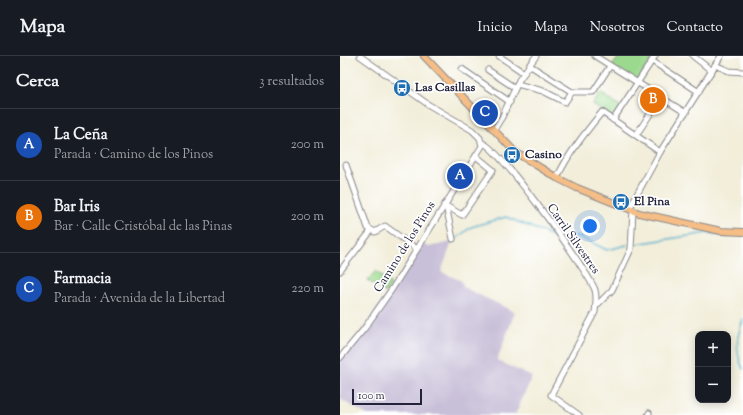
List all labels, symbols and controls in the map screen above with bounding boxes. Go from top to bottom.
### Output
text: Mapa [20,14,65,41]
text: Inicio [478,18,512,38]
text: Mapa [534,18,568,38]
text: Nosotros [590,18,645,38]
text: Contacto [667,18,723,38]
text: Cerca [16,70,59,94]
text: 3 resultados [259,73,324,91]
bus stop icon: Las Casillas [392,78,412,98]
place label: Las Casillas [414,79,475,97]
pin: B [640,85,666,115]
pin: C [472,98,498,128]
text: La Ceña [54,125,108,146]
text: A [24,136,34,154]
text: 200 m [291,136,324,154]
bus stop icon: Casino [502,145,522,165]
text: Parada · Camino de los Pinos [54,146,213,164]
place label: Casino [525,146,562,164]
pin: A [447,161,473,191]
bus stop icon: El Pina [611,192,631,212]
place label: El Pina [633,193,670,211]
text: Bar Iris [54,197,100,218]
street label: Camino de los Pinos [370,198,440,296]
street label: Carril Silvestres [542,200,604,278]
text: B [25,208,33,226]
text: 200 m [291,208,324,226]
your location [580,216,600,236]
text: Bar · Calle Cristóbal de las Pinas [54,218,232,236]
text: Farmacia [54,269,111,290]
text: C [24,280,34,298]
text: 220 m [291,280,324,298]
text: Parada · Avenida de la Libertad [54,290,225,308]
map controls [695,331,731,403]
button: + [695,331,731,367]
button: − [695,367,731,403]
scale bar [352,387,422,406]
text: 100 m [358,388,385,404]

